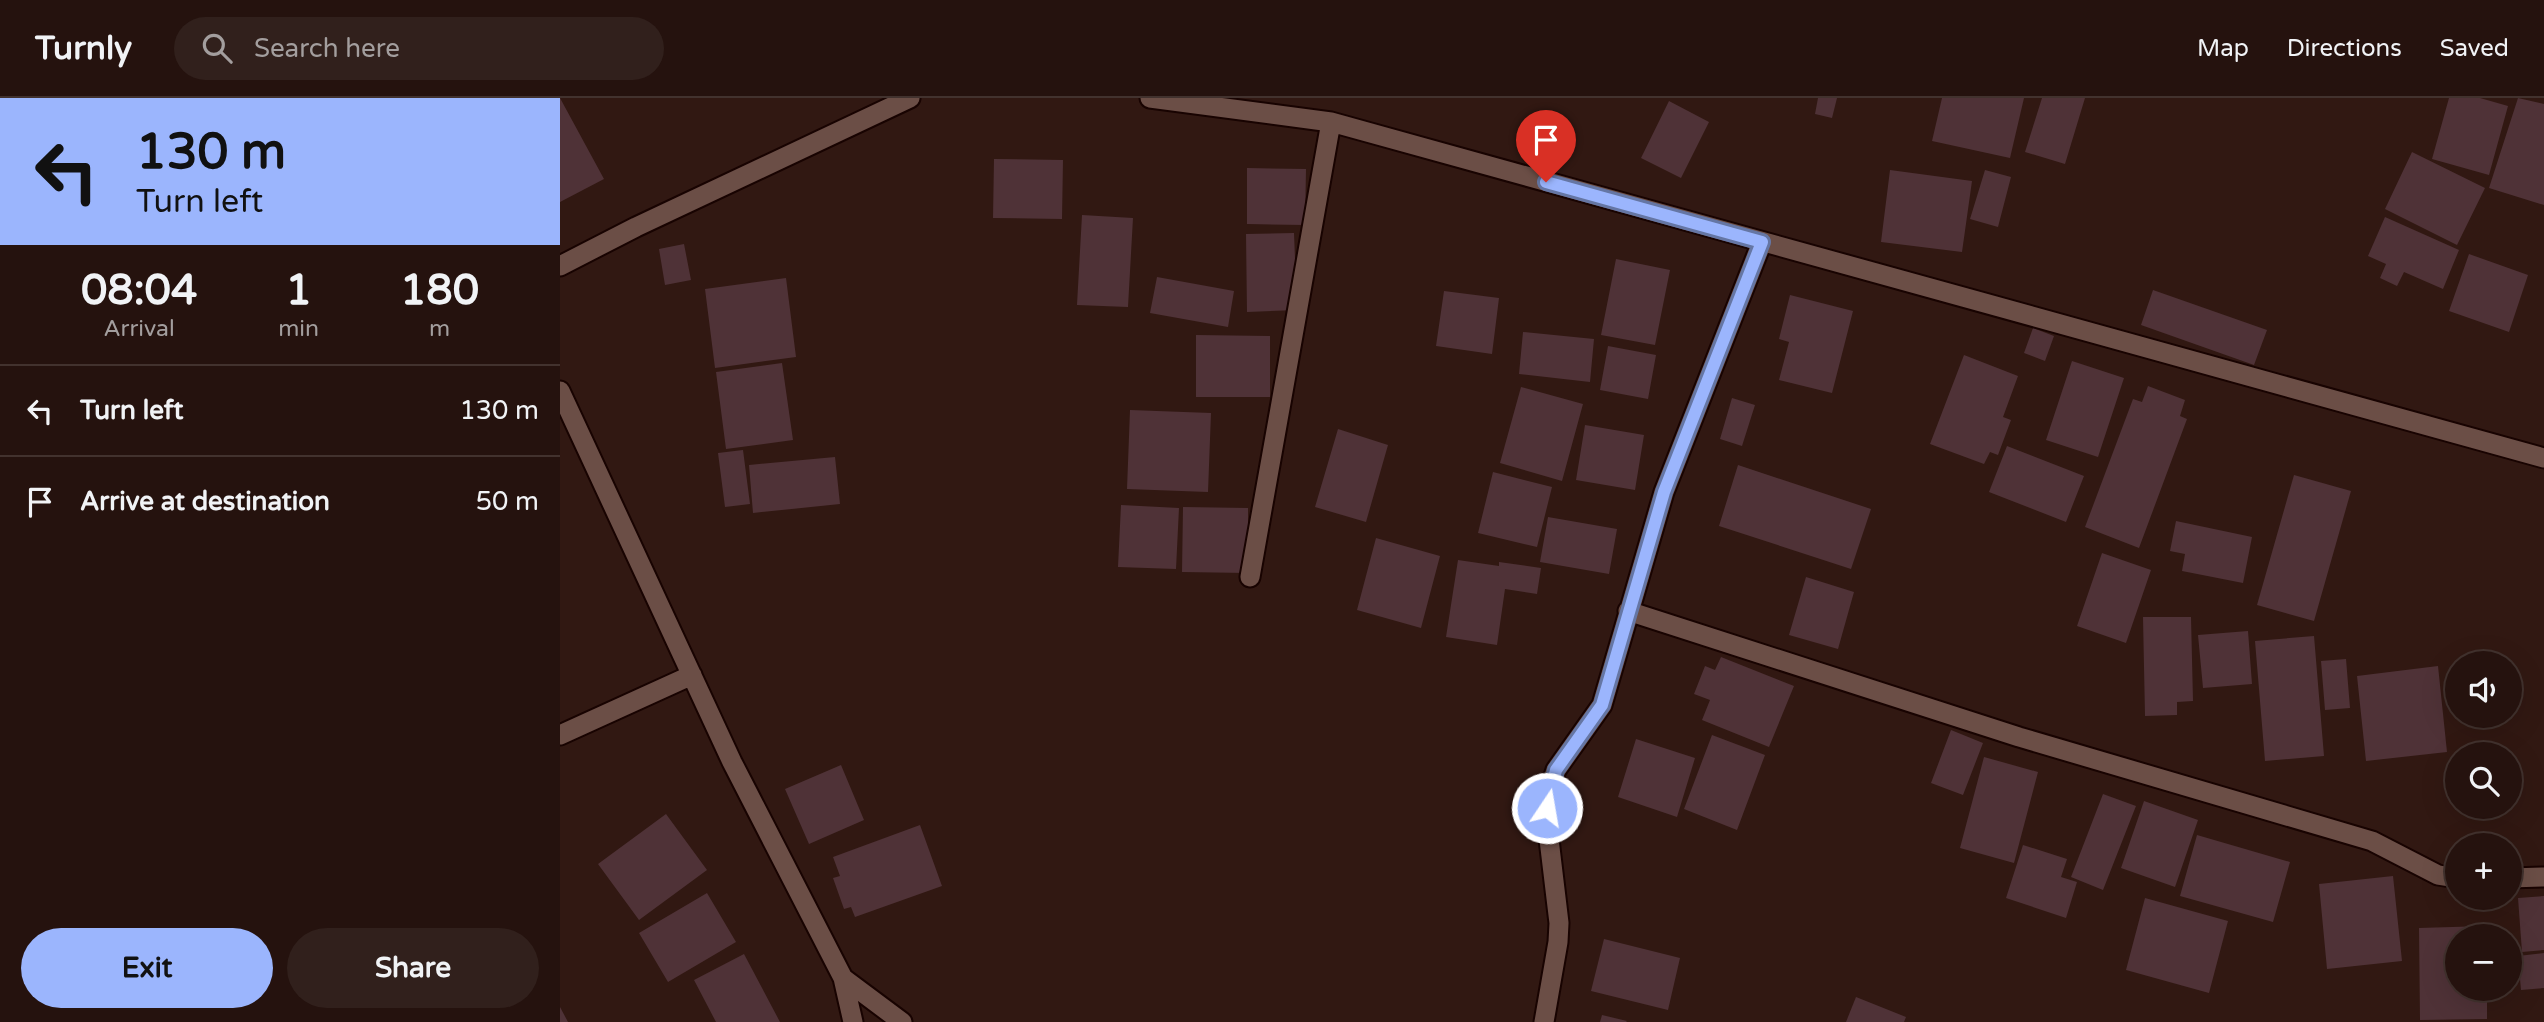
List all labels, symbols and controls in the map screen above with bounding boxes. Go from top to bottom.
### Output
search box [174,17,664,80]
text: Turnly [35,29,132,68]
icon: search [198,29,236,67]
text: Search here [254,33,400,64]
text: Map [2197,34,2249,63]
text: Directions [2287,34,2402,63]
text: Saved [2440,34,2509,63]
pin [1516,110,1576,182]
icon: arrive [1527,121,1565,159]
text: 130 m [136,123,286,182]
icon: left [21,126,112,217]
text: Turn left [136,183,263,221]
text: 08:04 [81,265,197,316]
text: 1 [285,265,312,316]
text: 180 [400,265,479,316]
text: Arrival [104,315,175,343]
text: min [278,315,319,343]
text: m [429,315,450,343]
icon: left [21,392,59,430]
text: Turn left [80,395,183,426]
text: 130 m [459,395,539,426]
icon: arrive [21,483,59,521]
text: Arrive at destination [80,486,330,517]
text: 50 m [476,486,539,517]
map controls [2445,651,2522,1001]
button: sound [2445,651,2522,728]
button: search [2445,742,2522,819]
position arrow [1510,771,1584,845]
button: + [2445,833,2522,910]
button: − [2445,924,2522,1001]
button: Exit [21,928,273,1008]
button: Share [287,928,539,1008]

